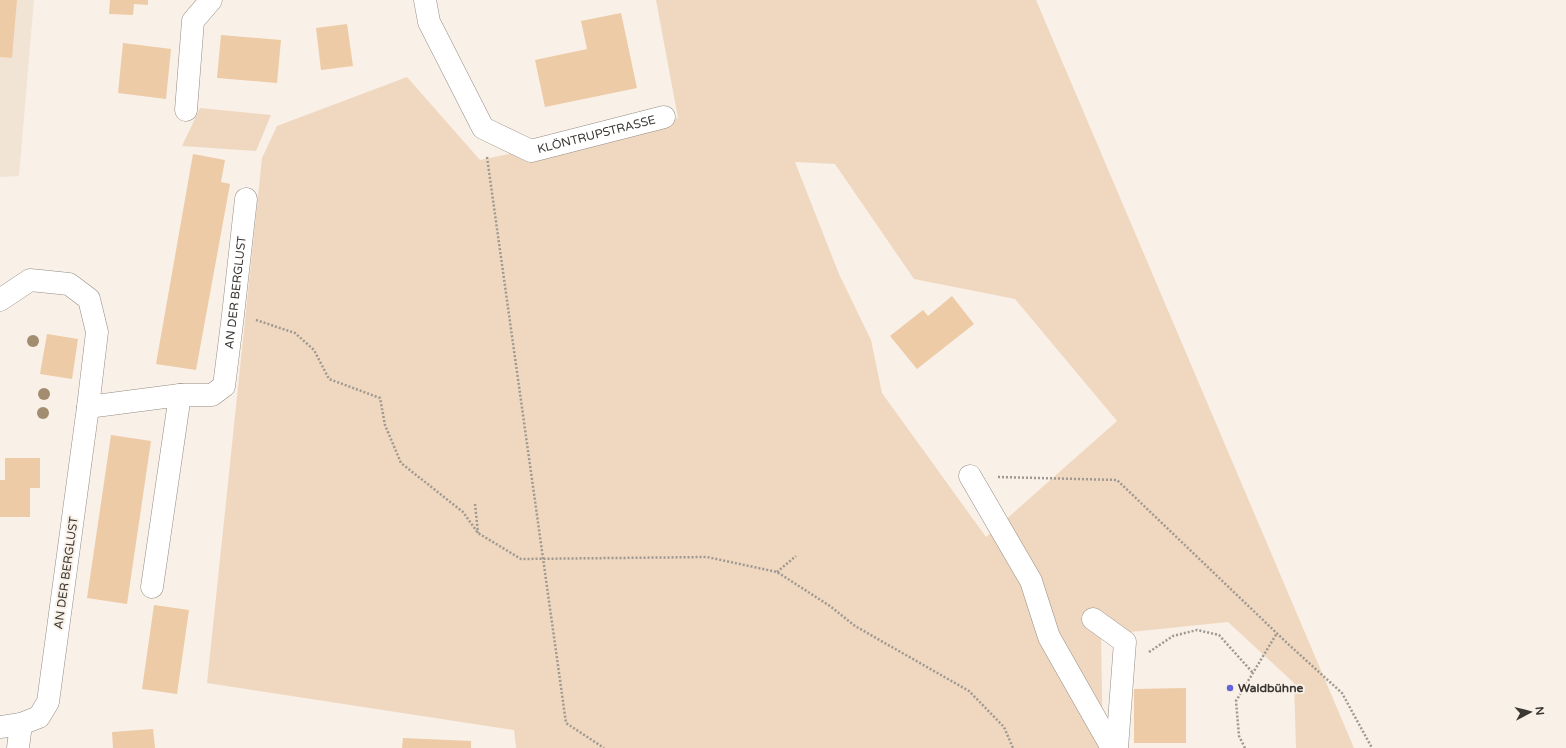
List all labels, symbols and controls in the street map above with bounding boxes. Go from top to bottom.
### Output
street label: KLÖNTRUPSTRASSE [536,112,657,156]
street label: AN DER BERGLUST [222,235,249,350]
street label: AN DER BERGLUST [51,515,81,630]
place label: Waldbühne [1238,681,1303,695]
marker: Waldbühne [1225,683,1235,693]
north arrow [1510,692,1550,732]
text: N [1532,706,1546,716]

